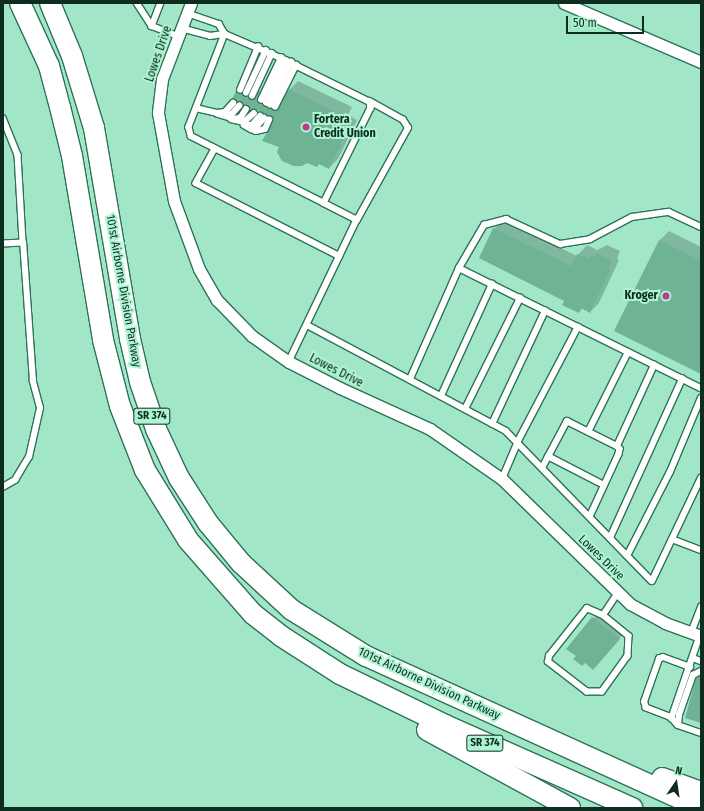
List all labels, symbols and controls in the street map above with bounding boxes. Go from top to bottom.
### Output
scale bar [568,8,646,34]
text: 50 m [573,16,597,30]
street label: Lowes Drive [143,24,175,84]
place label: Fortera Credit Union [314,113,376,141]
marker: Fortera Credit Union [301,122,311,132]
street label: 101st Airborne Division Parkway [102,214,144,368]
place label: Kroger [624,289,658,303]
marker: Kroger [661,291,671,301]
street label: Lowes Drive [307,351,365,391]
road number: SR 374 [133,407,171,425]
street label: Lowes Drive [575,533,627,583]
street label: 101st Airborne Division Parkway [356,645,502,723]
road number: SR 374 [466,734,504,752]
north arrow [656,763,696,803]
text: N [674,764,683,778]

